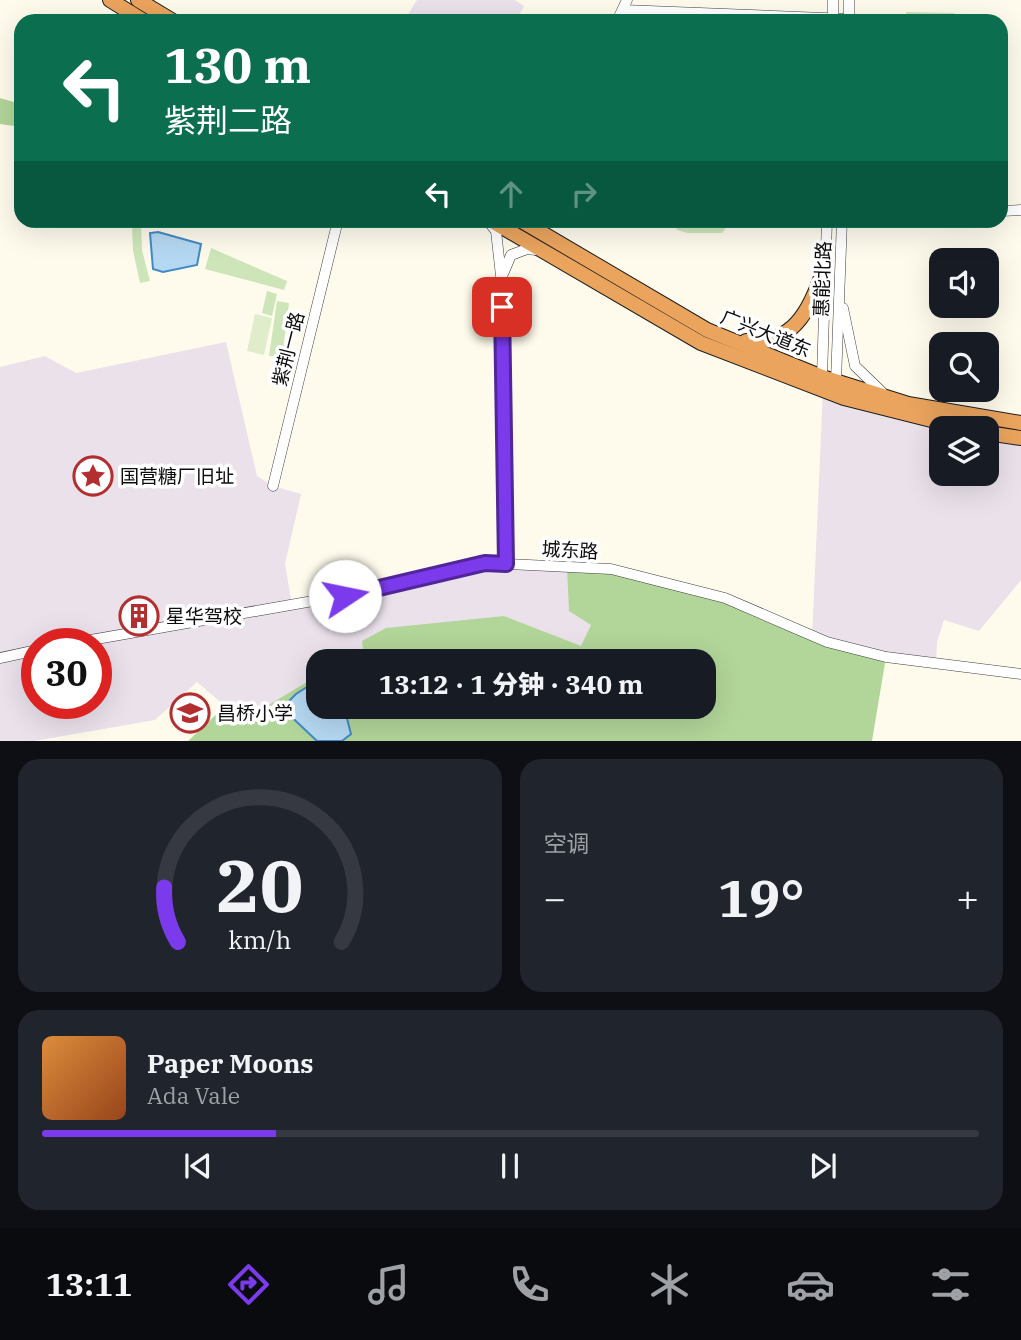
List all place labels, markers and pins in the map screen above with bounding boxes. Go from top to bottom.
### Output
pin [472,277,532,337]
place icon: 国营糖厂旧址 [72,455,114,497]
place label: 国营糖厂旧址 [120,464,234,488]
building icon: 星华驾校 [118,595,160,637]
place label: 星华驾校 [166,604,242,628]
school or university icon: 昌桥小学 [169,692,211,734]
place label: 昌桥小学 [217,701,293,725]

